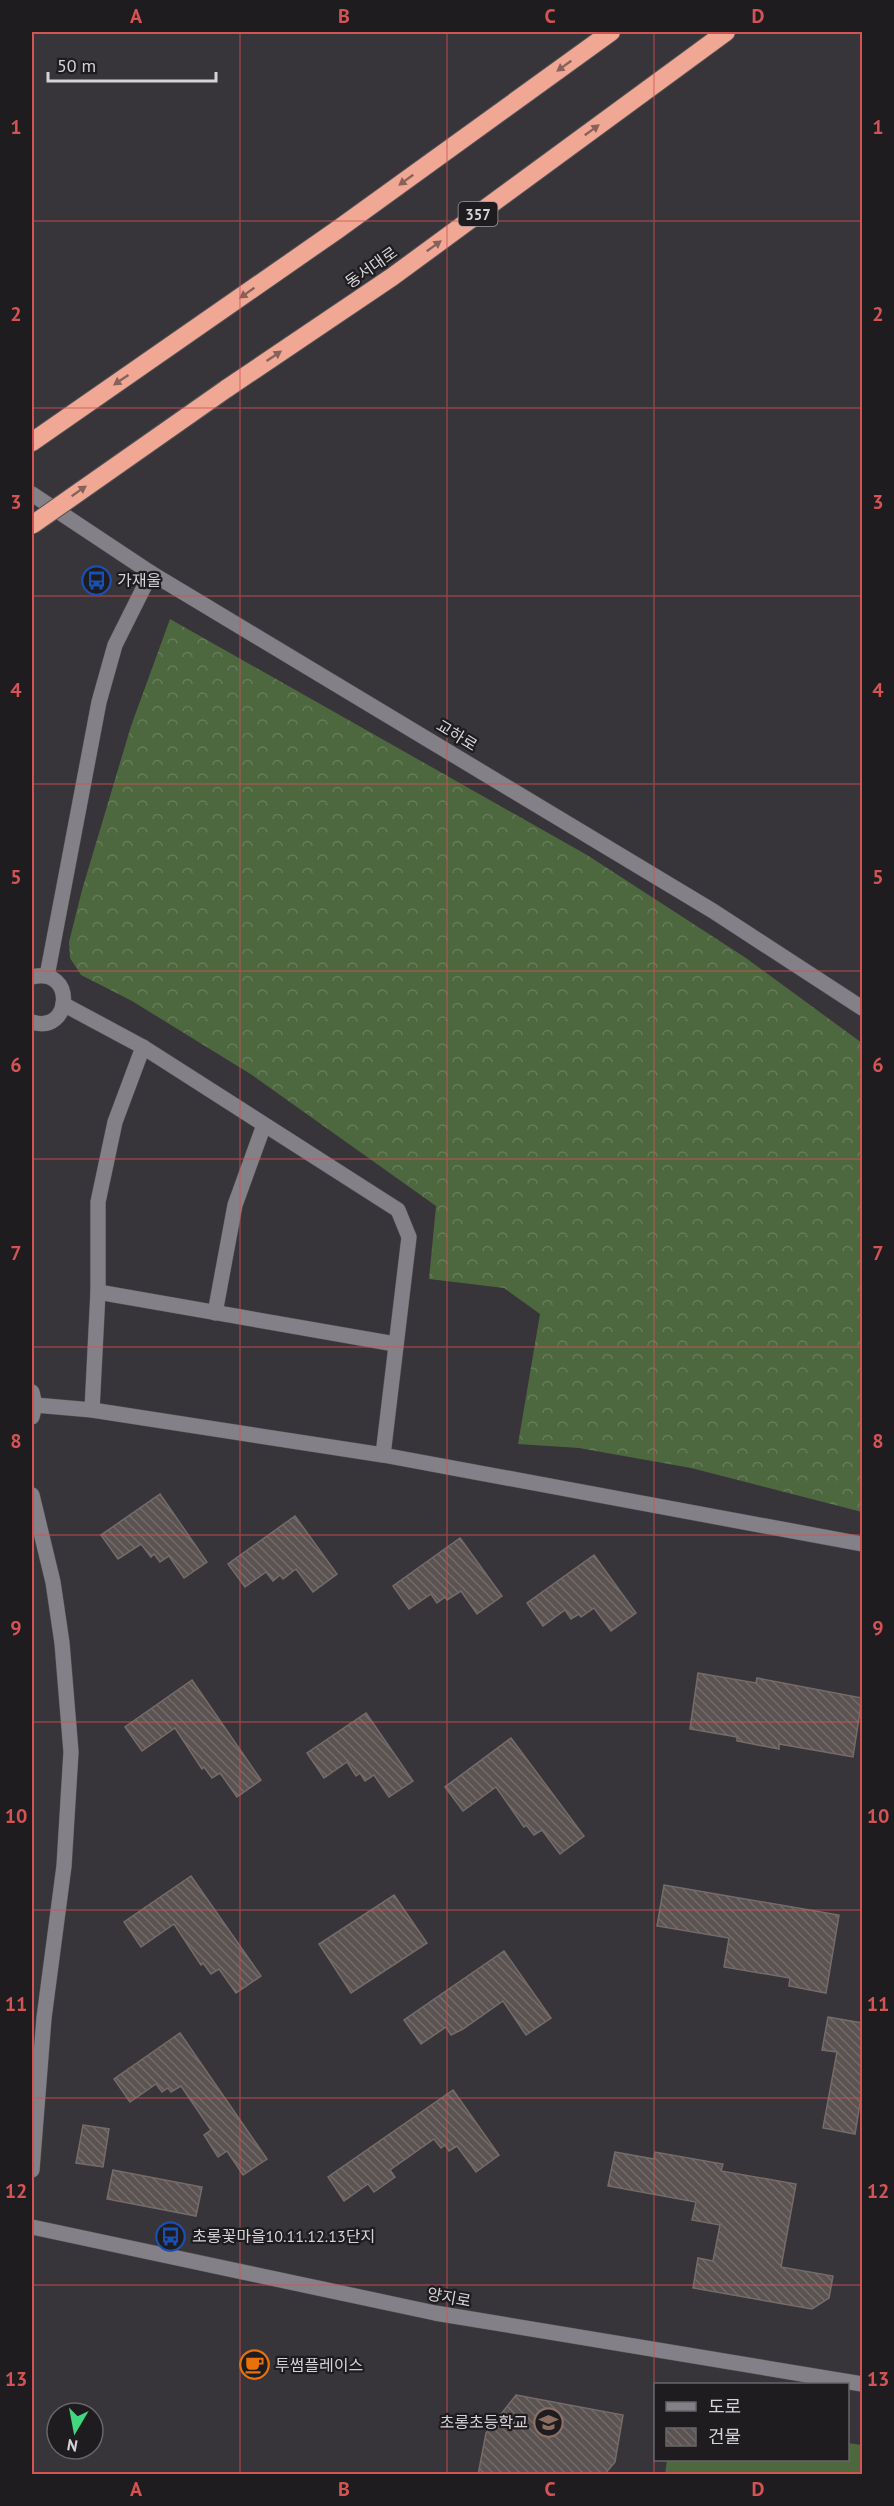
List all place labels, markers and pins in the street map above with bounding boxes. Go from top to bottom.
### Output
bus stop icon: 가재울 [80,564,112,596]
place label: 가재울 [117,570,161,590]
bus stop icon: 초롱꽃마을10.11.12.13단지 [155,2220,187,2252]
place label: 초롱꽃마을10.11.12.13단지 [192,2226,375,2246]
cafe icon: 투썸플레이스 [238,2349,270,2381]
place label: 투썸플레이스 [275,2355,363,2375]
school or university icon: 초롱초등학교 [533,2406,565,2438]
place label: 초롱초등학교 [440,2412,528,2432]

